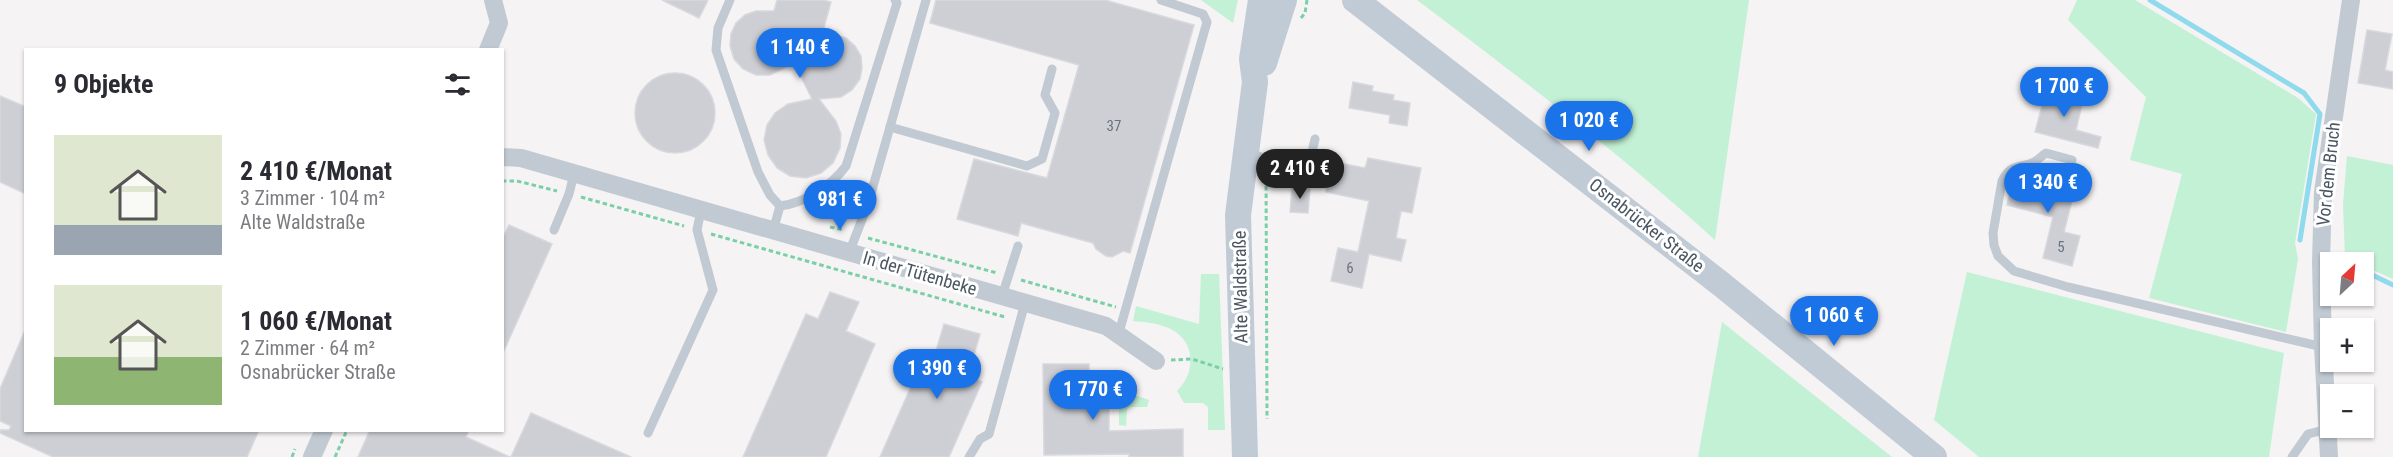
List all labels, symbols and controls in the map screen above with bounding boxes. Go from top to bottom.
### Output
pin: 1 140 € [745,28,855,79]
text: 1 140 € [770,35,830,59]
pin: 1 700 € [2009,67,2119,118]
icon: filters [441,68,474,101]
text: 9 Objekte [54,69,153,99]
text: 1 700 € [2034,74,2094,98]
pin: 1 020 € [1534,101,1644,152]
text: 1 020 € [1559,108,1619,132]
house number: 37 [1107,117,1121,135]
street label: Vor dem Bruch [2312,121,2344,227]
pin: 2 410 € [1245,149,1355,200]
text: 2 410 €/Monat [240,156,392,186]
text: 2 410 € [1270,156,1330,180]
icon: home [102,159,174,231]
pin: 1 340 € [1993,163,2103,214]
text: 1 340 € [2018,170,2078,194]
street label: Osnabrücker Straße [1585,174,1709,276]
pin: 981 € [798,180,882,231]
text: 3 Zimmer · 104 m² [240,186,385,210]
text: 981 € [817,187,863,211]
text: Alte Waldstraße [240,210,365,234]
street label: Alte Waldstraße [1229,231,1251,343]
house number: 5 [2057,238,2065,256]
street label: In der Tütenbeke [861,247,979,299]
north arrow [2320,252,2374,306]
map controls [2320,252,2374,438]
house number: 6 [1346,259,1354,277]
pin: 1 060 € [1779,296,1889,347]
text: 1 060 € [1804,303,1864,327]
text: 1 060 €/Monat [240,306,392,336]
icon: home [102,309,174,381]
button: + [2320,318,2374,372]
text: 2 Zimmer · 64 m² [240,336,375,360]
pin: 1 390 € [882,349,992,400]
text: 1 390 € [907,356,967,380]
text: Osnabrücker Straße [240,360,396,384]
pin: 1 770 € [1038,370,1148,421]
text: 1 770 € [1063,377,1123,401]
button: − [2320,384,2374,438]

